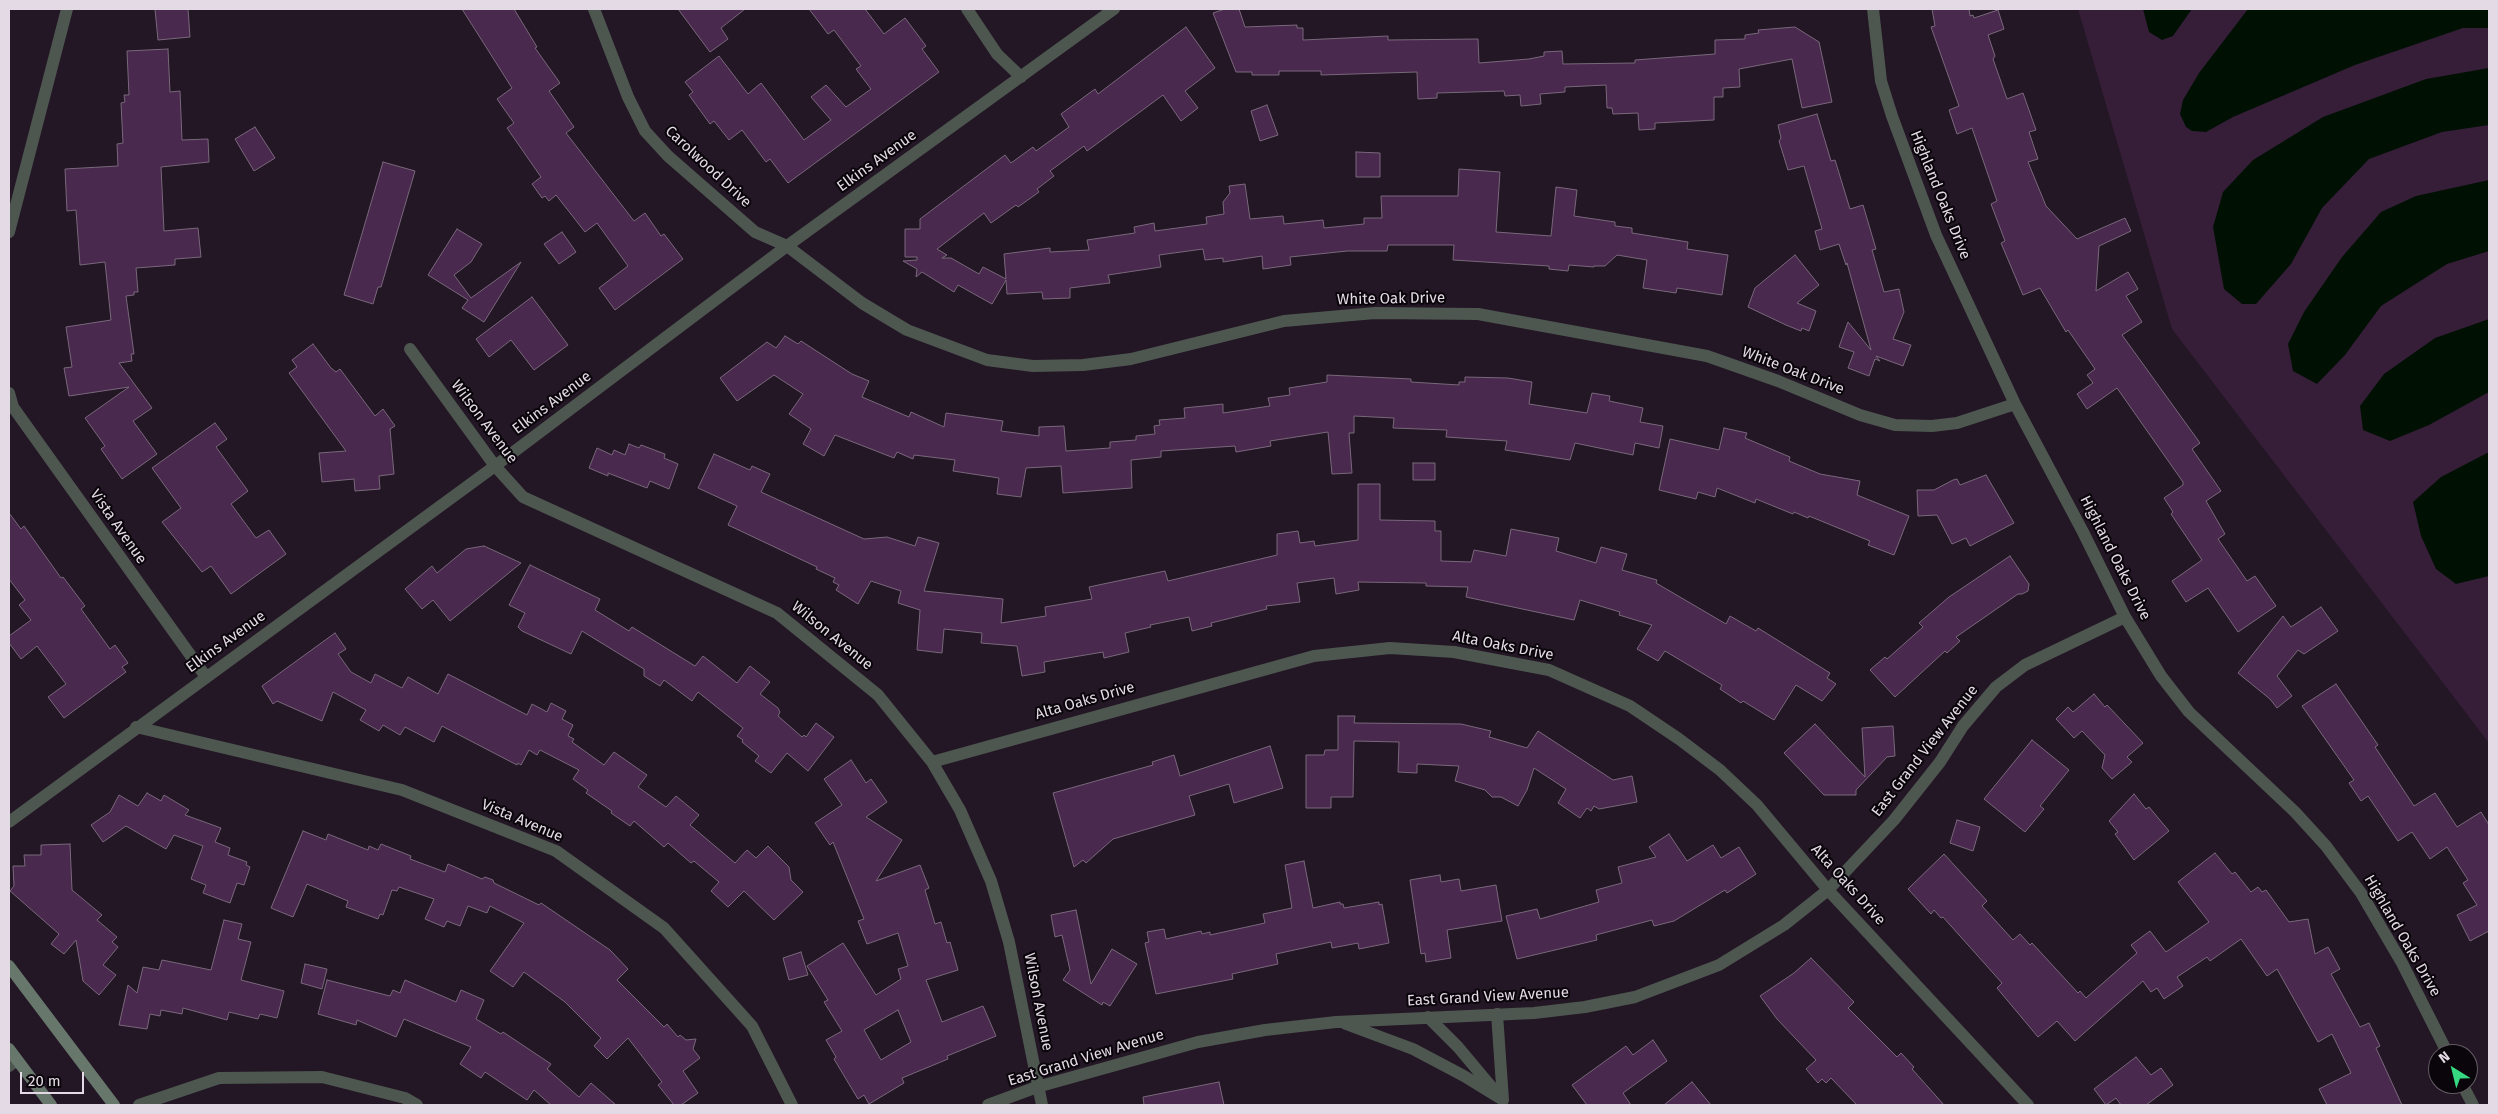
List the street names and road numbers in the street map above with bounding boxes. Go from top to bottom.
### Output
street label: Carolwood Drive [661,122,755,212]
street label: Elkins Avenue [834,126,920,196]
street label: Highland Oaks Drive [1906,128,1974,262]
street label: White Oak Drive [1337,289,1445,309]
street label: White Oak Drive [1739,343,1847,399]
street label: Elkins Avenue [509,368,595,438]
street label: Wilson Avenue [447,377,521,467]
street label: Vista Avenue [86,486,150,568]
street label: Highland Oaks Drive [2076,493,2154,623]
street label: Wilson Avenue [788,598,876,674]
street label: Elkins Avenue [183,607,269,677]
street label: Alta Oaks Drive [1451,627,1555,665]
street label: Alta Oaks Drive [1033,678,1137,724]
street label: East Grand View Avenue [1868,682,1982,820]
street label: Vista Avenue [479,796,565,846]
street label: Alta Oaks Drive [1807,841,1889,929]
street label: Highland Oaks Drive [2360,872,2444,1000]
street label: Wilson Avenue [1020,952,1056,1052]
street label: East Grand View Avenue [1407,984,1569,1010]
street label: East Grand View Avenue [1006,1026,1166,1090]

